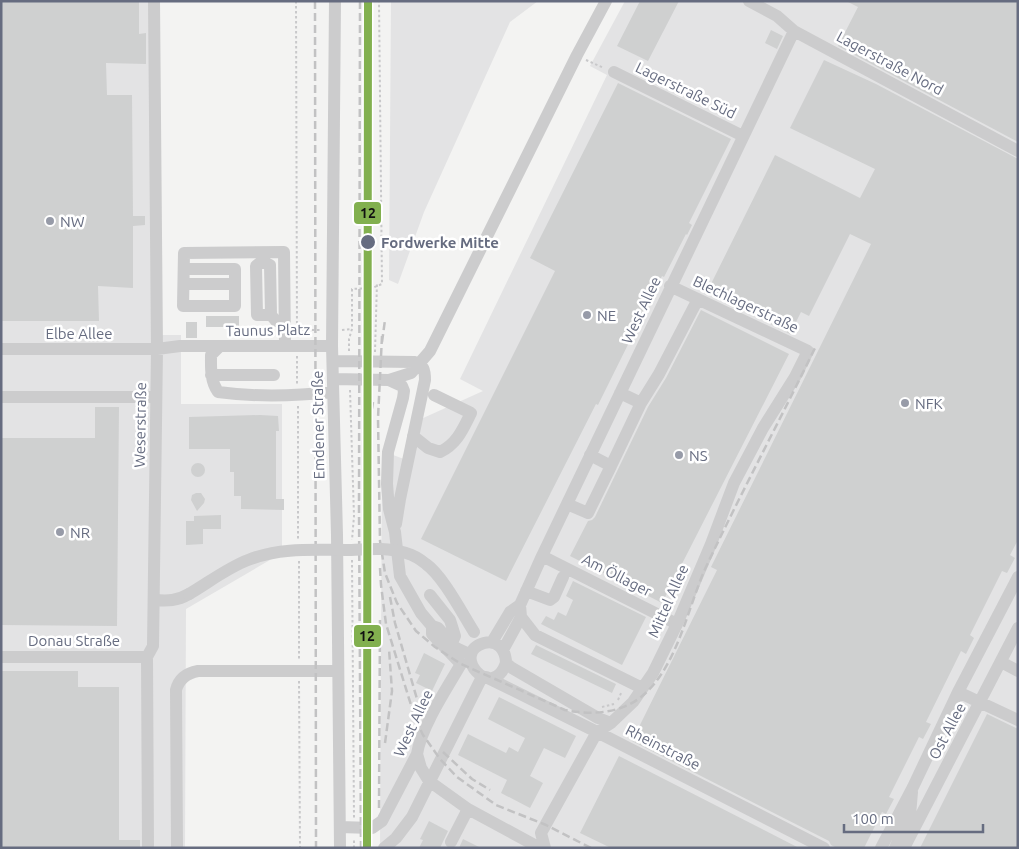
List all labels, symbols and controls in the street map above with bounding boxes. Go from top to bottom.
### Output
street label: Lagerstraße Nord [834,28,946,98]
street label: Lagerstraße Süd [633,58,739,122]
line badge: 12 [353,201,382,225]
text: 12 [360,205,376,221]
place label: NW [60,213,85,230]
marker: NW [44,215,56,227]
marker: Fordwerke Mitte [359,233,377,251]
place label: Fordwerke Mitte [381,234,499,251]
street label: Blechlagerstraße [690,272,802,336]
street label: West Allee [618,274,664,346]
place label: NE [597,307,616,324]
marker: NE [581,309,593,321]
street label: Taunus Platz [226,321,311,339]
street label: Elbe Allee [45,325,113,342]
street label: Emdener Straße [309,370,327,480]
street label: Weserstraße [131,382,149,468]
place label: NFK [915,395,943,412]
marker: NFK [899,397,911,409]
place label: NS [689,447,708,464]
marker: NS [673,449,685,461]
place label: NR [70,524,90,541]
marker: NR [54,526,66,538]
street label: Am Öllager [579,550,655,600]
street label: Mittel Allee [644,562,692,640]
line badge: 12 [353,624,382,648]
text: 12 [359,628,375,644]
street label: Donau Straße [28,632,120,649]
street label: West Allee [390,687,436,759]
street label: Ost Allee [925,700,969,762]
street label: Rheinstraße [623,721,703,773]
scale bar [844,802,983,834]
text: 100 m [852,810,894,827]

